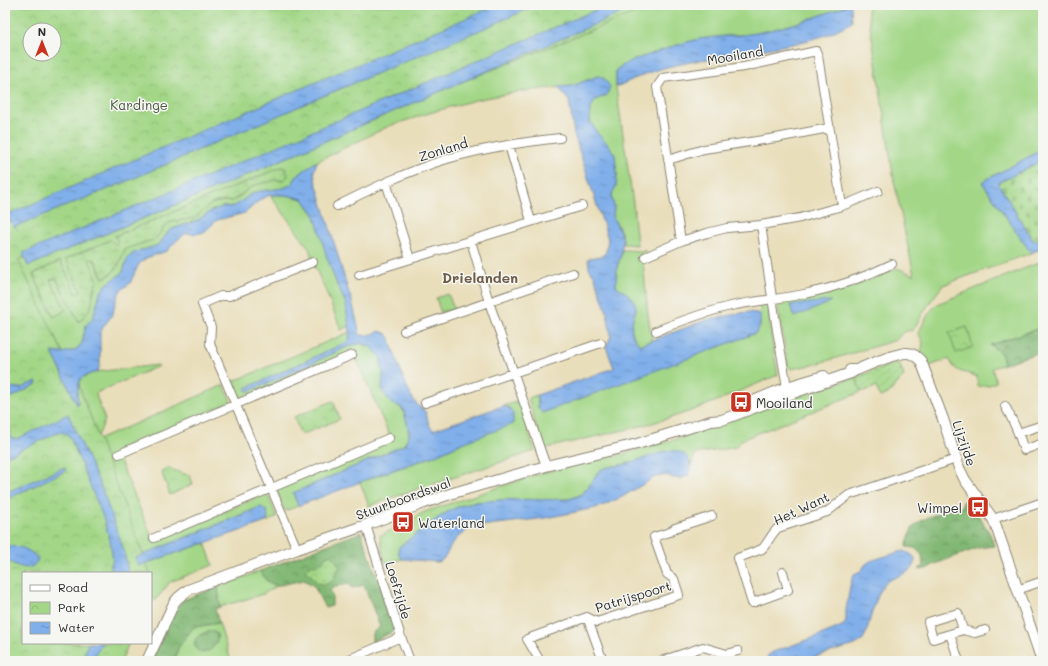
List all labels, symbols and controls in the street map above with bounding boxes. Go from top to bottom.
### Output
north arrow [22,22,62,62]
text: N [38,24,46,39]
street label: Mooiland [706,42,764,68]
park label: Kardinge [110,96,168,113]
street label: Zonland [416,133,470,165]
district label: Drielanden [442,268,518,287]
bus stop icon: Mooiland [728,389,754,415]
place label: Mooiland [756,394,813,411]
street label: Lijzijde [949,418,981,468]
street label: Stuurboordswal [353,473,453,523]
street label: Het Want [770,488,832,528]
bus stop icon: Wimpel [965,494,991,520]
place label: Wimpel [917,499,962,516]
bus stop icon: Waterland [390,509,416,535]
place label: Waterland [418,514,485,531]
street label: Loefzijde [382,559,416,621]
legend [22,572,152,644]
street label: Patrijspoort [593,576,673,616]
text: Road [58,579,88,595]
text: Park [58,599,85,615]
text: Water [58,619,95,635]

